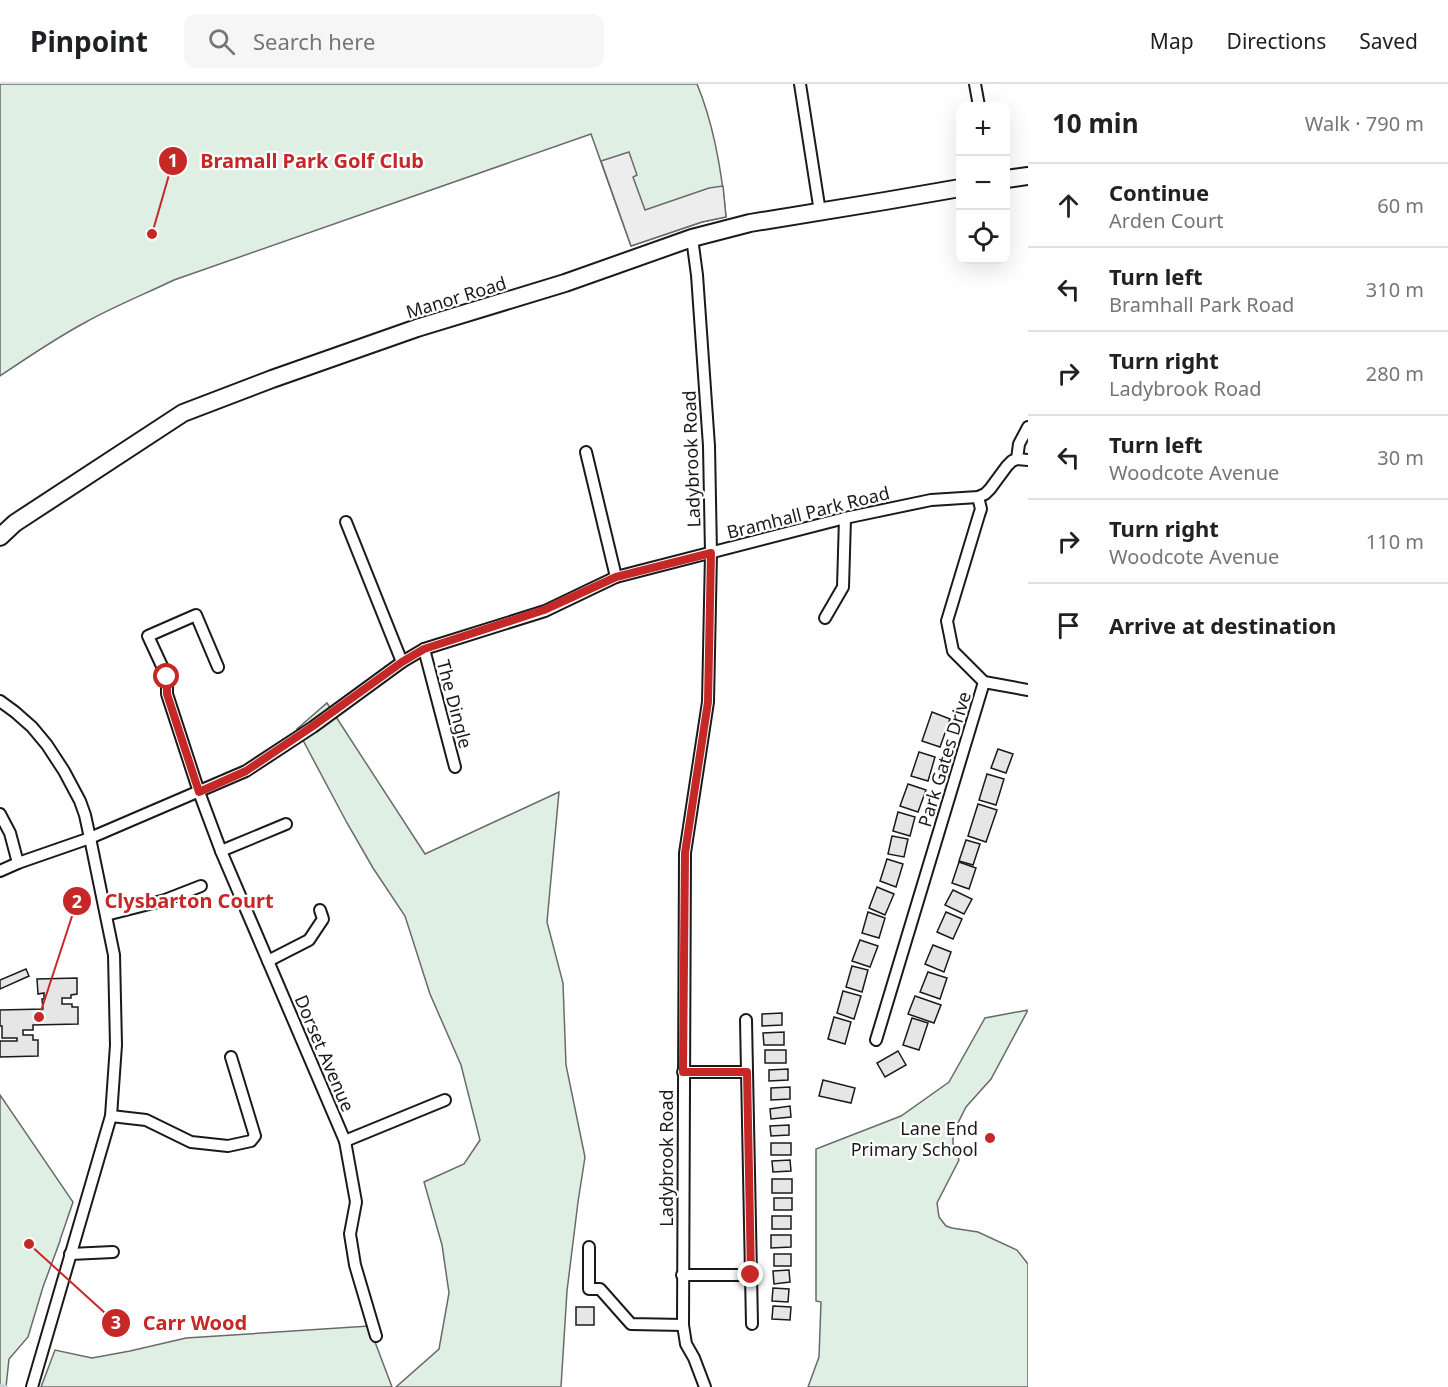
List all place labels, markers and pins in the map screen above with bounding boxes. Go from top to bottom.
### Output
callout: Bramall Park Golf Club [158,142,436,180]
callout: Clysbarton Court [62,882,285,920]
place label: Lane End Primary School [851,1116,978,1161]
marker: Lane End Primary School [983,1131,997,1145]
callout: Carr Wood [101,1304,259,1342]

